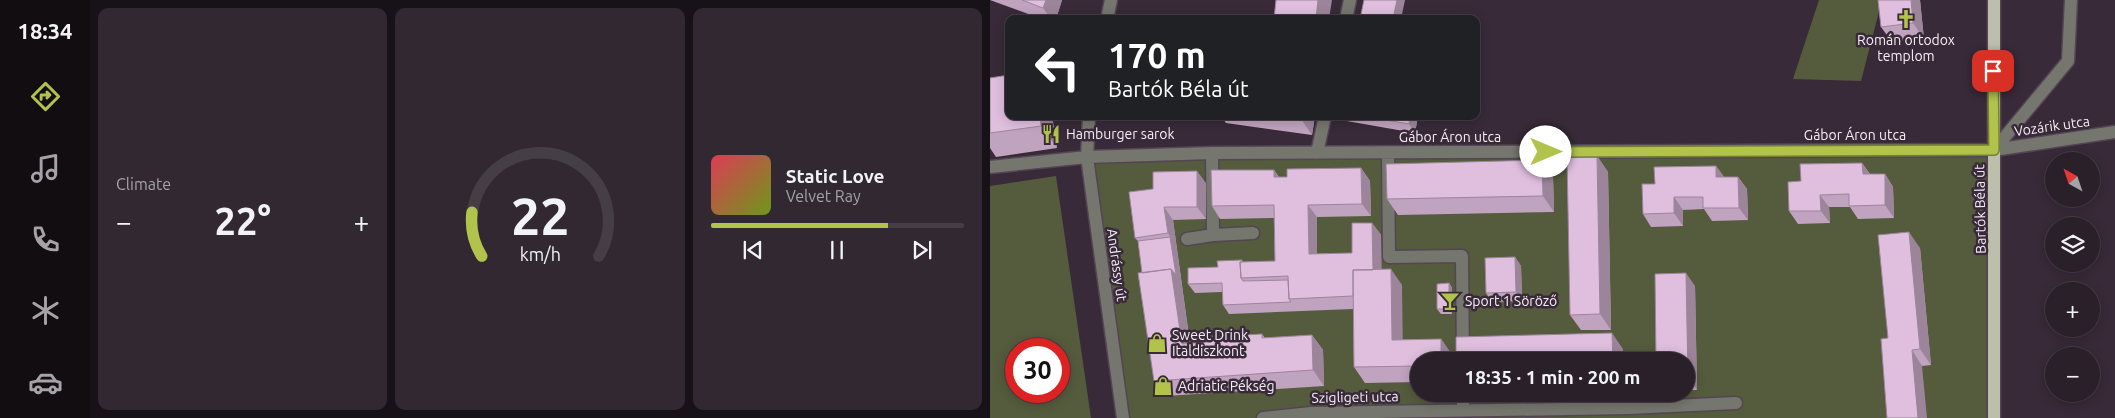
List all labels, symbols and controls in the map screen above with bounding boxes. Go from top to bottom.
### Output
church icon: Román ortodox templom [1895,8,1917,30]
text: 18:34 [17,18,73,43]
place label: Román ortodox templom [1857,32,1955,64]
icon: left [1025,35,1090,100]
text: 170 m [1108,35,1206,75]
pin [1972,50,2014,92]
icon: arrive [1979,57,2007,85]
text: Bartók Béla út [1108,76,1249,101]
icon: directions [28,79,63,114]
street label: Vozárik utca [2013,113,2091,139]
restaurant icon: Hamburger sarok [1040,123,1062,145]
position arrow [1519,125,1571,177]
place label: Hamburger sarok [1066,126,1175,142]
street label: Gábor Áron utca [1804,126,1906,143]
street label: Gábor Áron utca [1399,128,1501,145]
icon: music [28,151,63,186]
north arrow [2045,152,2100,208]
map controls [2045,152,2100,402]
street label: Bartók Béla út [1971,164,1989,254]
text: Static Love [786,165,885,187]
text: Climate [116,175,171,193]
text: 22 [511,187,569,245]
text: Velvet Ray [786,187,861,205]
text: 22° [215,200,271,242]
text: − [116,206,132,237]
text: + [354,206,369,237]
button: layers [2045,217,2100,272]
icon: phone [28,222,63,257]
street label: Andrássy út [1104,228,1130,303]
icon: previous [739,236,767,264]
icon: pause [823,236,851,264]
icon: next [908,236,936,264]
text: km/h [519,244,561,264]
button: + [2045,282,2100,337]
bar icon: Sport 1 Söröző [1439,290,1461,312]
icon: climate [28,293,63,328]
place label: Sport 1 Söröző [1465,293,1557,309]
place label: Sweet Drink Italdiszkont [1172,327,1248,359]
shop icon: Sweet Drink Italdiszkont [1146,332,1168,354]
speed limit sign: 30 [1005,338,1070,403]
button: − [2045,347,2100,402]
icon: car [28,365,63,400]
text: 18:35 · 1 min · 200 m [1465,366,1640,388]
shop icon: Adriatic Pékség [1152,375,1174,397]
place label: Adriatic Pékség [1178,378,1275,394]
street label: Szigligeti utca [1311,388,1399,406]

